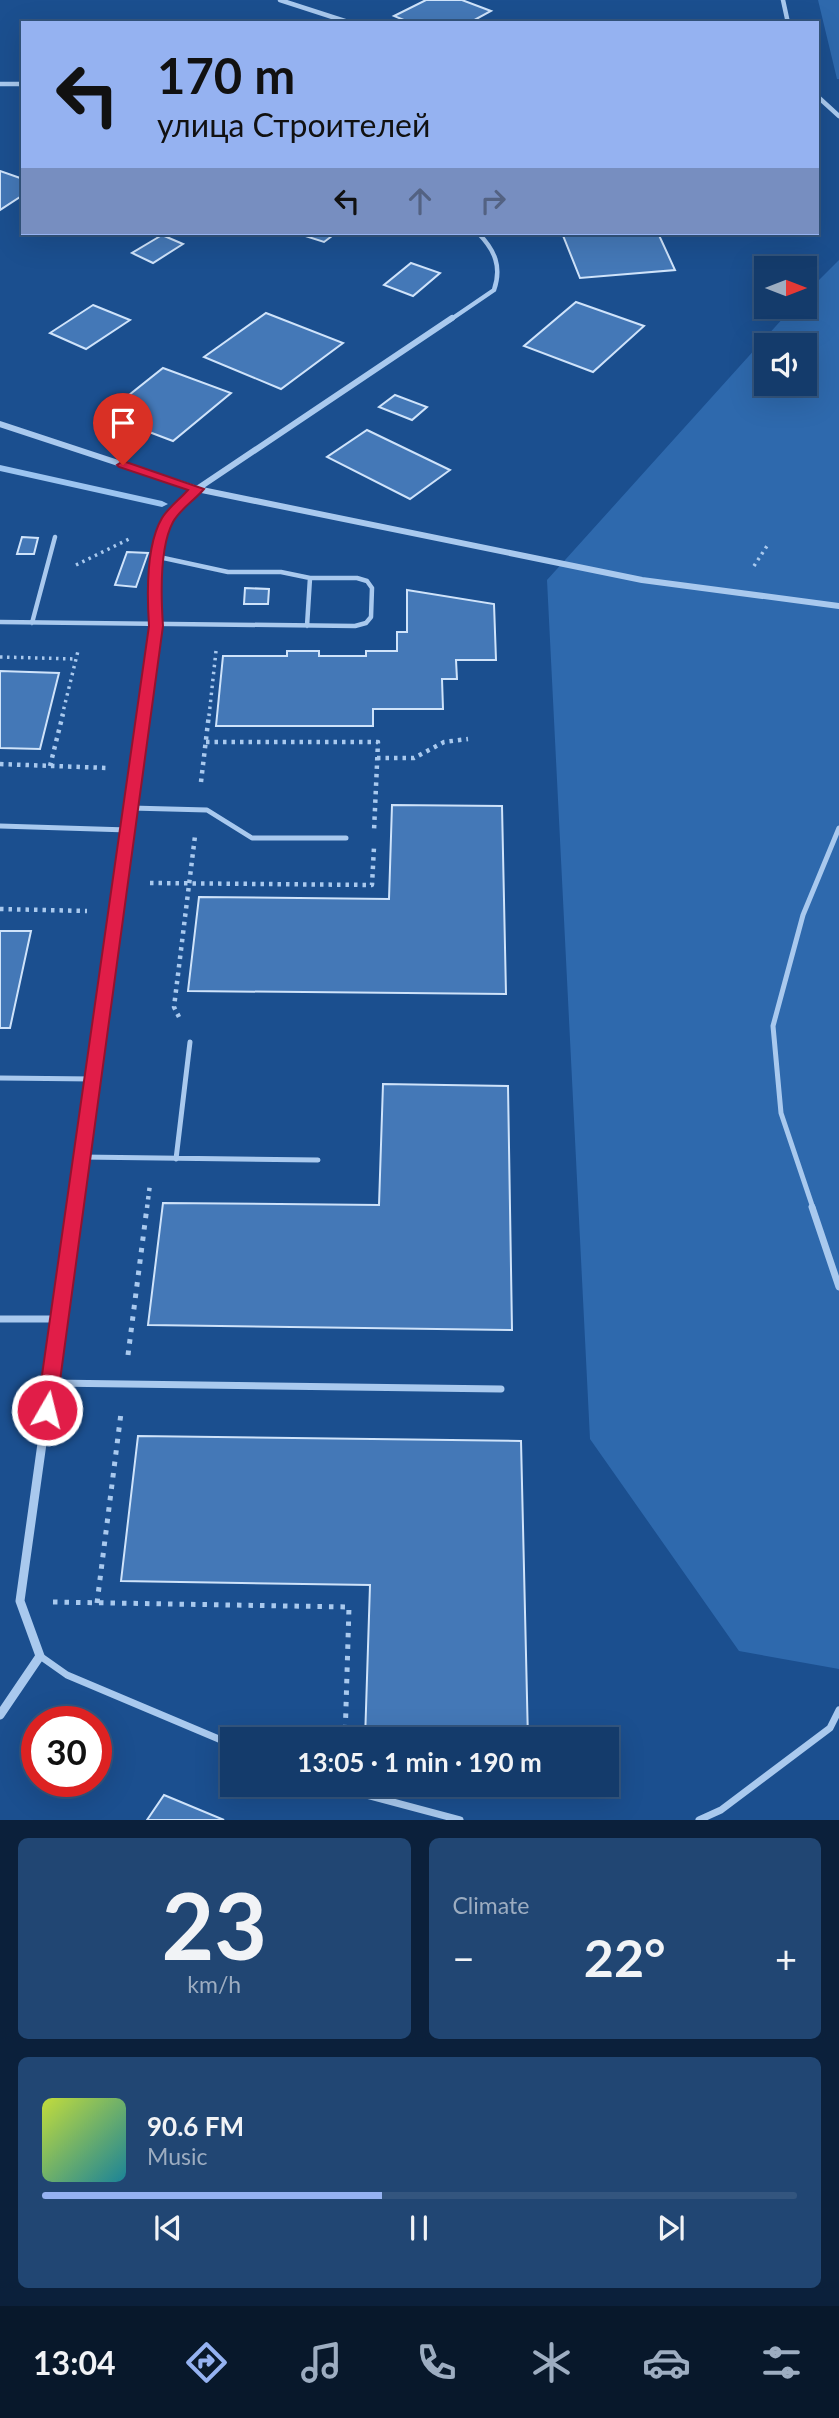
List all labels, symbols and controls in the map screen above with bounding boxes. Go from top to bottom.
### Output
text: 170 m [157,46,295,104]
icon: left [42,49,133,140]
text: улица Строителей [157,105,430,144]
icon: left [328,182,366,220]
icon: ahead [401,182,439,220]
icon: right [474,182,512,220]
north arrow [754,256,817,318]
map controls [754,256,817,396]
button: sound [754,333,817,396]
pin [93,393,153,465]
icon: arrive [104,404,142,442]
position arrow [10,1373,84,1447]
speed limit sign: 30 [21,1706,112,1797]
text: 13:05 · 1 min · 190 m [297,1746,542,1778]
text: 23 [161,1870,267,1979]
text: Climate [453,1891,529,1919]
text: 22° [584,1926,666,1988]
text: − [453,1935,475,1981]
text: + [775,1935,797,1981]
text: km/h [187,1970,241,1998]
text: 90.6 FM [147,2110,244,2142]
text: Music [147,2142,207,2170]
icon: previous [149,2209,187,2247]
icon: pause [400,2209,438,2247]
icon: next [652,2209,690,2247]
icon: directions [182,2338,231,2387]
icon: music [297,2338,346,2387]
icon: phone [412,2338,461,2387]
icon: climate [527,2338,576,2387]
icon: car [642,2338,691,2387]
icon: filters [757,2338,806,2387]
text: 13:04 [33,2343,116,2382]

